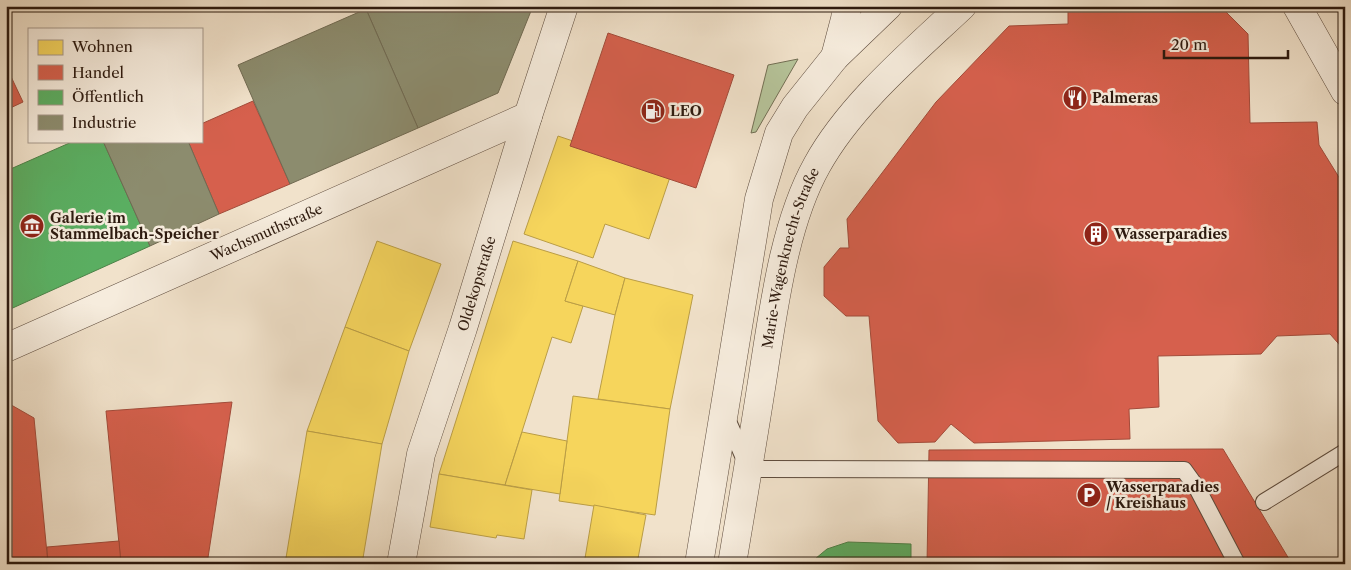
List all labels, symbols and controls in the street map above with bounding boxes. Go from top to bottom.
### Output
legend [28,28,202,142]
scale bar [1164,28,1287,60]
text: 20 m [1171,35,1207,54]
text: Wohnen [71,37,134,56]
text: Handel [72,63,125,82]
restaurant icon: Palmeras [1062,85,1088,111]
text: Öffentlich [72,87,145,106]
place label: Palmeras [1092,89,1158,107]
fuel station icon: LEO [640,98,666,124]
place label: LEO [670,102,702,120]
text: Industrie [72,113,136,132]
street label: Marie-Wagenknecht-Straße [758,164,823,350]
street label: Wachsmuthstraße [207,199,325,265]
place label: Galerie im Stammelbach-Speicher [50,209,219,243]
museum icon: Galerie im Stammelbach-Speicher [19,213,45,239]
building icon: Wasserparadies [1083,221,1109,247]
place label: Wasserparadies [1113,225,1227,243]
street label: Oldekopstraße [454,234,500,333]
place label: Wasserparadies / Kreishaus [1105,478,1219,512]
parking icon: Wasserparadies / Kreishaus [1076,482,1102,508]

